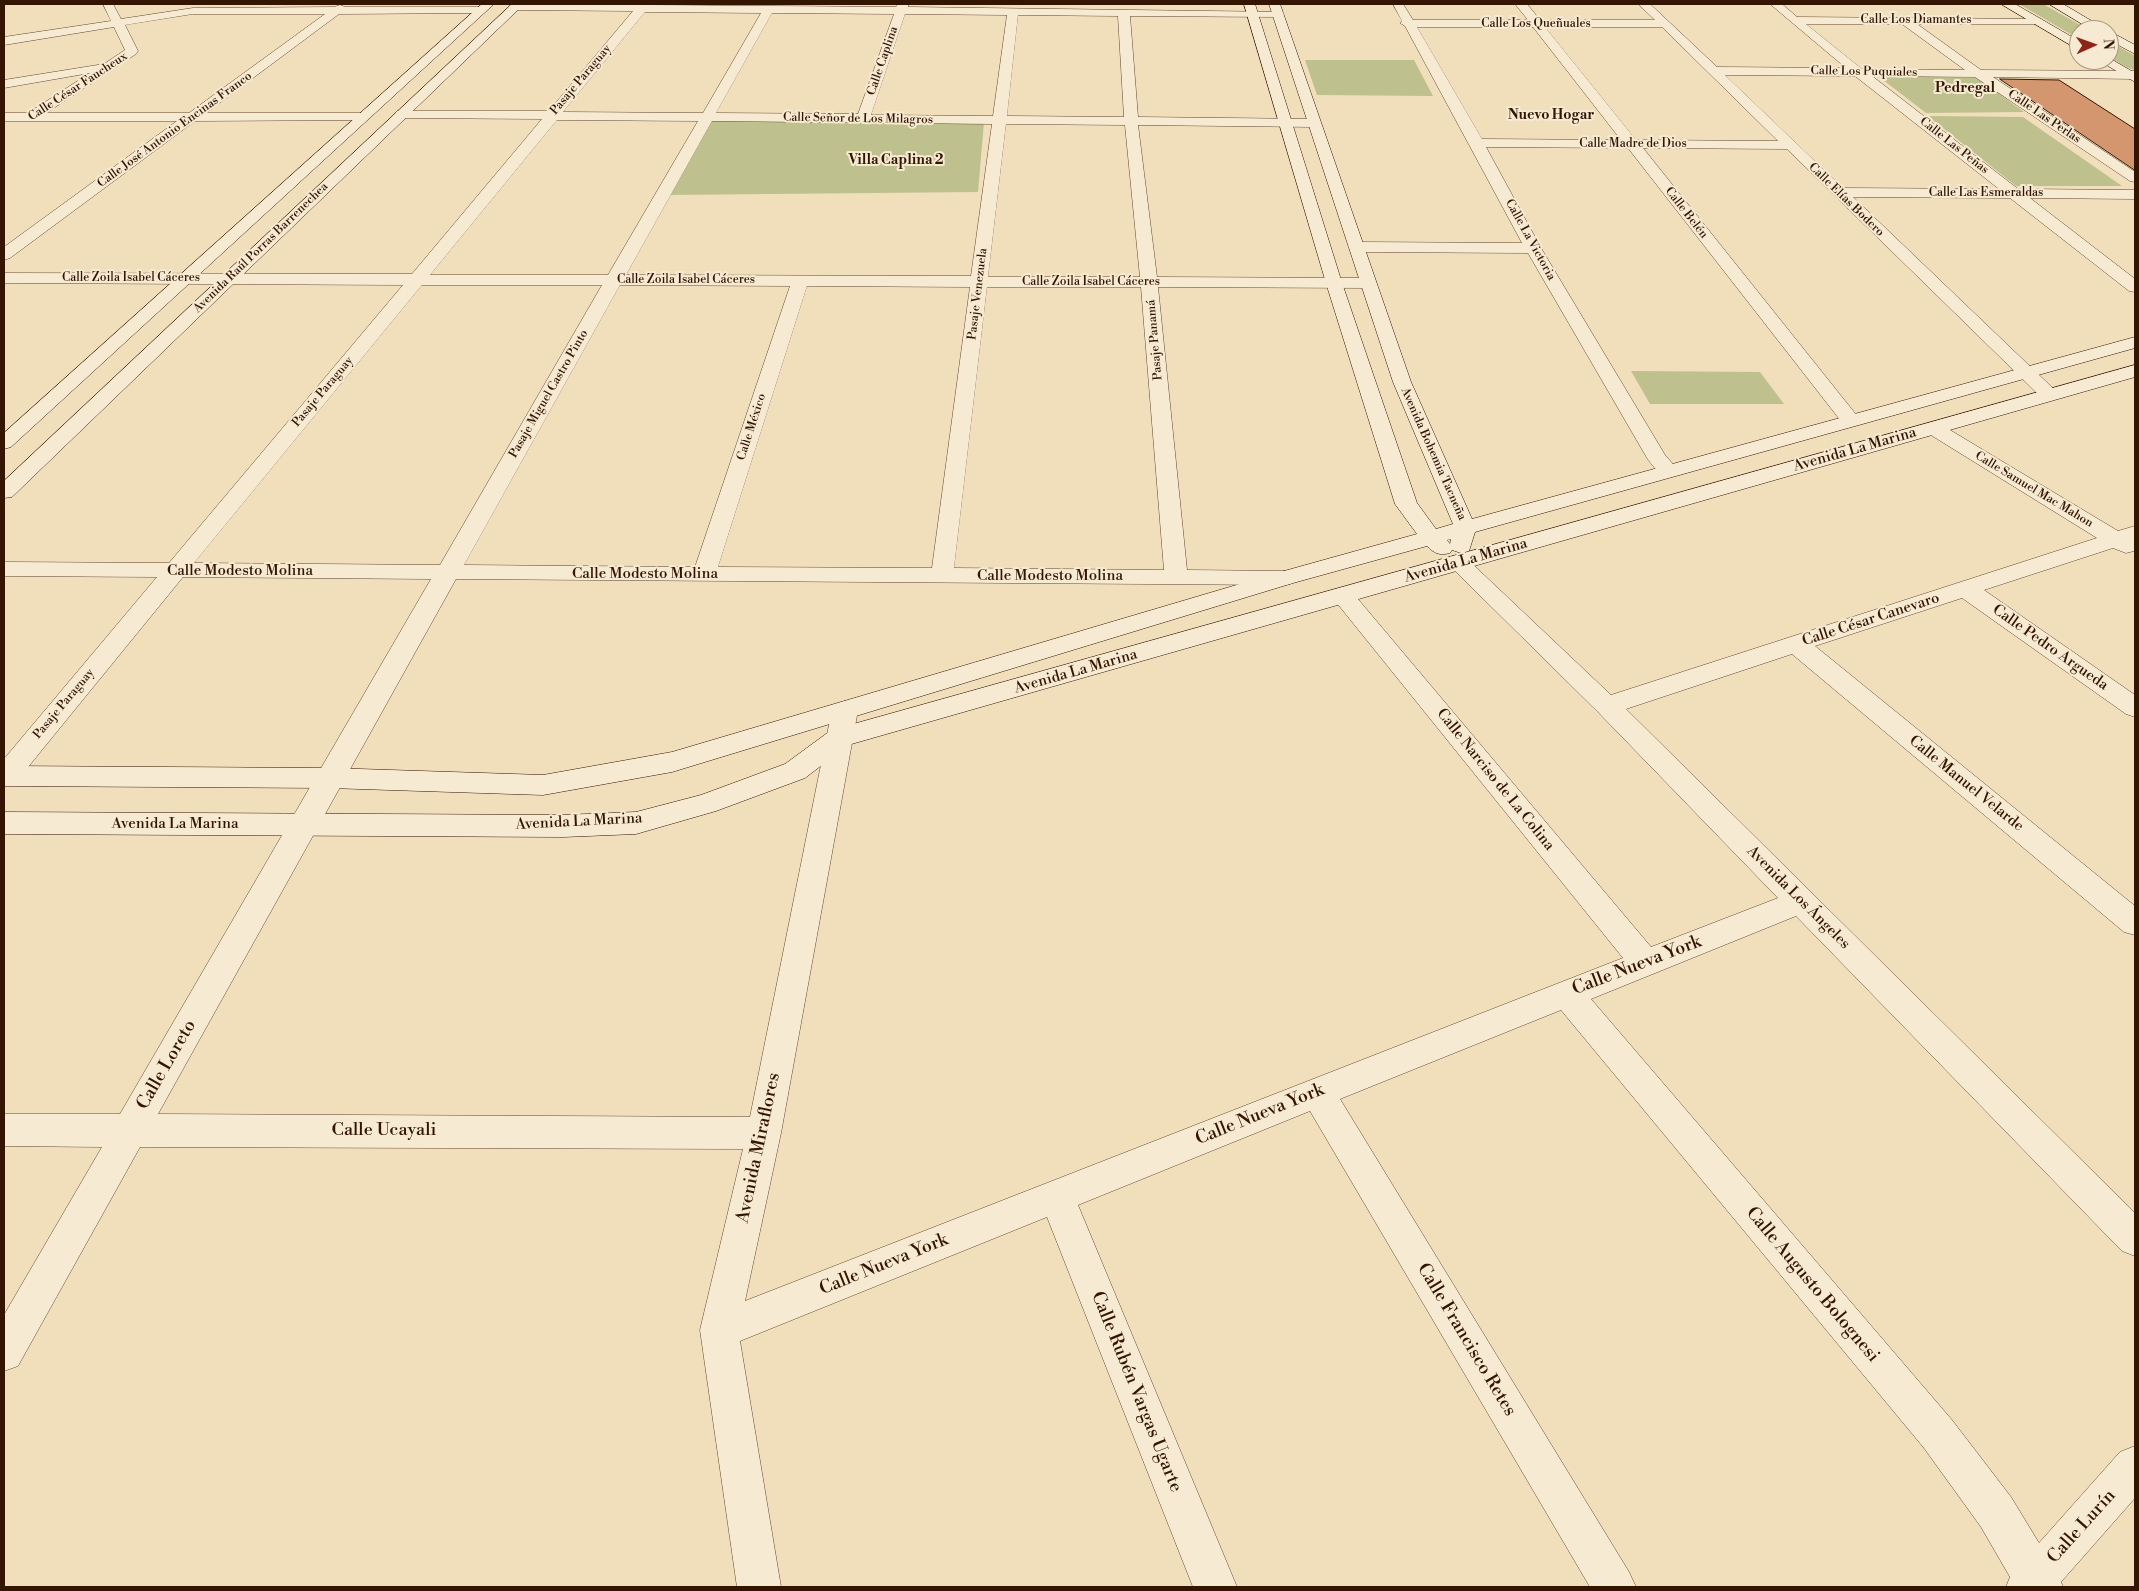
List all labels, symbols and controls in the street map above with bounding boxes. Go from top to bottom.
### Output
street label: Calle Los Diamantes [1861,13,1971,27]
street label: Calle Los Queñuales [1481,17,1591,31]
north arrow [2069,20,2119,70]
street label: Calle Caplina [864,25,902,97]
text: N [2099,39,2117,50]
street label: Pasaje Paraguay [547,42,615,118]
street label: Calle César Faucheux [26,50,130,124]
street label: Calle Los Puquiales [1811,64,1917,80]
street label: Calle José Antonio Encinas Franco [95,69,255,191]
district label: Pedregal [1935,81,1995,97]
street label: Calle Las Perlas [2005,87,2083,147]
district label: Nuevo Hogar [1508,108,1594,124]
street label: Calle Señor de Los Milagros [783,110,933,128]
street label: Calle Las Peñas [1917,115,1991,177]
street label: Calle Madre de Dios [1579,137,1687,151]
district label: Villa Caplina 2 [849,153,943,169]
street label: Calle Elías Bodero [1805,160,1887,240]
street label: Avenida Raúl Porras Barrenechea [191,180,331,316]
street label: Calle Belén [1661,184,1711,242]
street label: Calle Las Esmeraldas [1929,186,2043,200]
street label: Calle La Victoria [1502,197,1558,283]
street label: Pasaje Venezuela [965,247,991,341]
street label: Calle Zoila Isabel Cáceres [62,271,200,285]
street label: Calle Zoila Isabel Cáceres [617,273,755,287]
street label: Calle Zoila Isabel Cáceres [1022,275,1160,289]
street label: Pasaje Panamá [1144,299,1166,381]
street label: Pasaje Miguel Castro Pinto [506,327,592,461]
street label: Pasaje Paraguay [289,354,357,430]
street label: Avenida Bohemia Tacneña [1397,385,1469,523]
street label: Calle México [734,392,770,462]
street label: Avenida La Marina [1791,424,1919,476]
street label: Calle Samuel Mac Mahon [1972,449,2096,531]
street label: Avenida La Marina [1402,535,1530,587]
street label: Calle Modesto Molina [167,562,313,580]
street label: Calle Modesto Molina [572,565,718,583]
street label: Calle Modesto Molina [977,567,1123,585]
street label: Calle César Canevaro [1800,589,1942,651]
street label: Calle Pedro Argueda [1989,601,2111,695]
street label: Avenida La Marina [1012,646,1140,698]
street label: Pasaje Paraguay [30,666,98,742]
street label: Calle Narciso de La Colina [1432,705,1558,855]
street label: Calle Manuel Velarde [1905,732,2027,836]
street label: Avenida La Marina [515,810,643,834]
street label: Avenida La Marina [111,815,239,833]
street label: Avenida Los Ángeles [1743,843,1853,953]
street label: Calle Nueva York [1569,931,1705,1001]
street label: Calle Loreto [133,1016,201,1114]
street label: Avenida Miraflores [733,1071,785,1225]
street label: Calle Nueva York [1193,1079,1327,1151]
street label: Calle Ucayali [332,1120,436,1142]
street label: Calle Augusto Bolognesi [1741,1203,1883,1367]
street label: Calle Nueva York [817,1229,951,1301]
street label: Calle Francisco Retes [1412,1260,1520,1420]
street label: Calle Rubén Vargas Ugarte [1086,1289,1186,1495]
street label: Calle Lurín [2043,1486,2121,1568]

